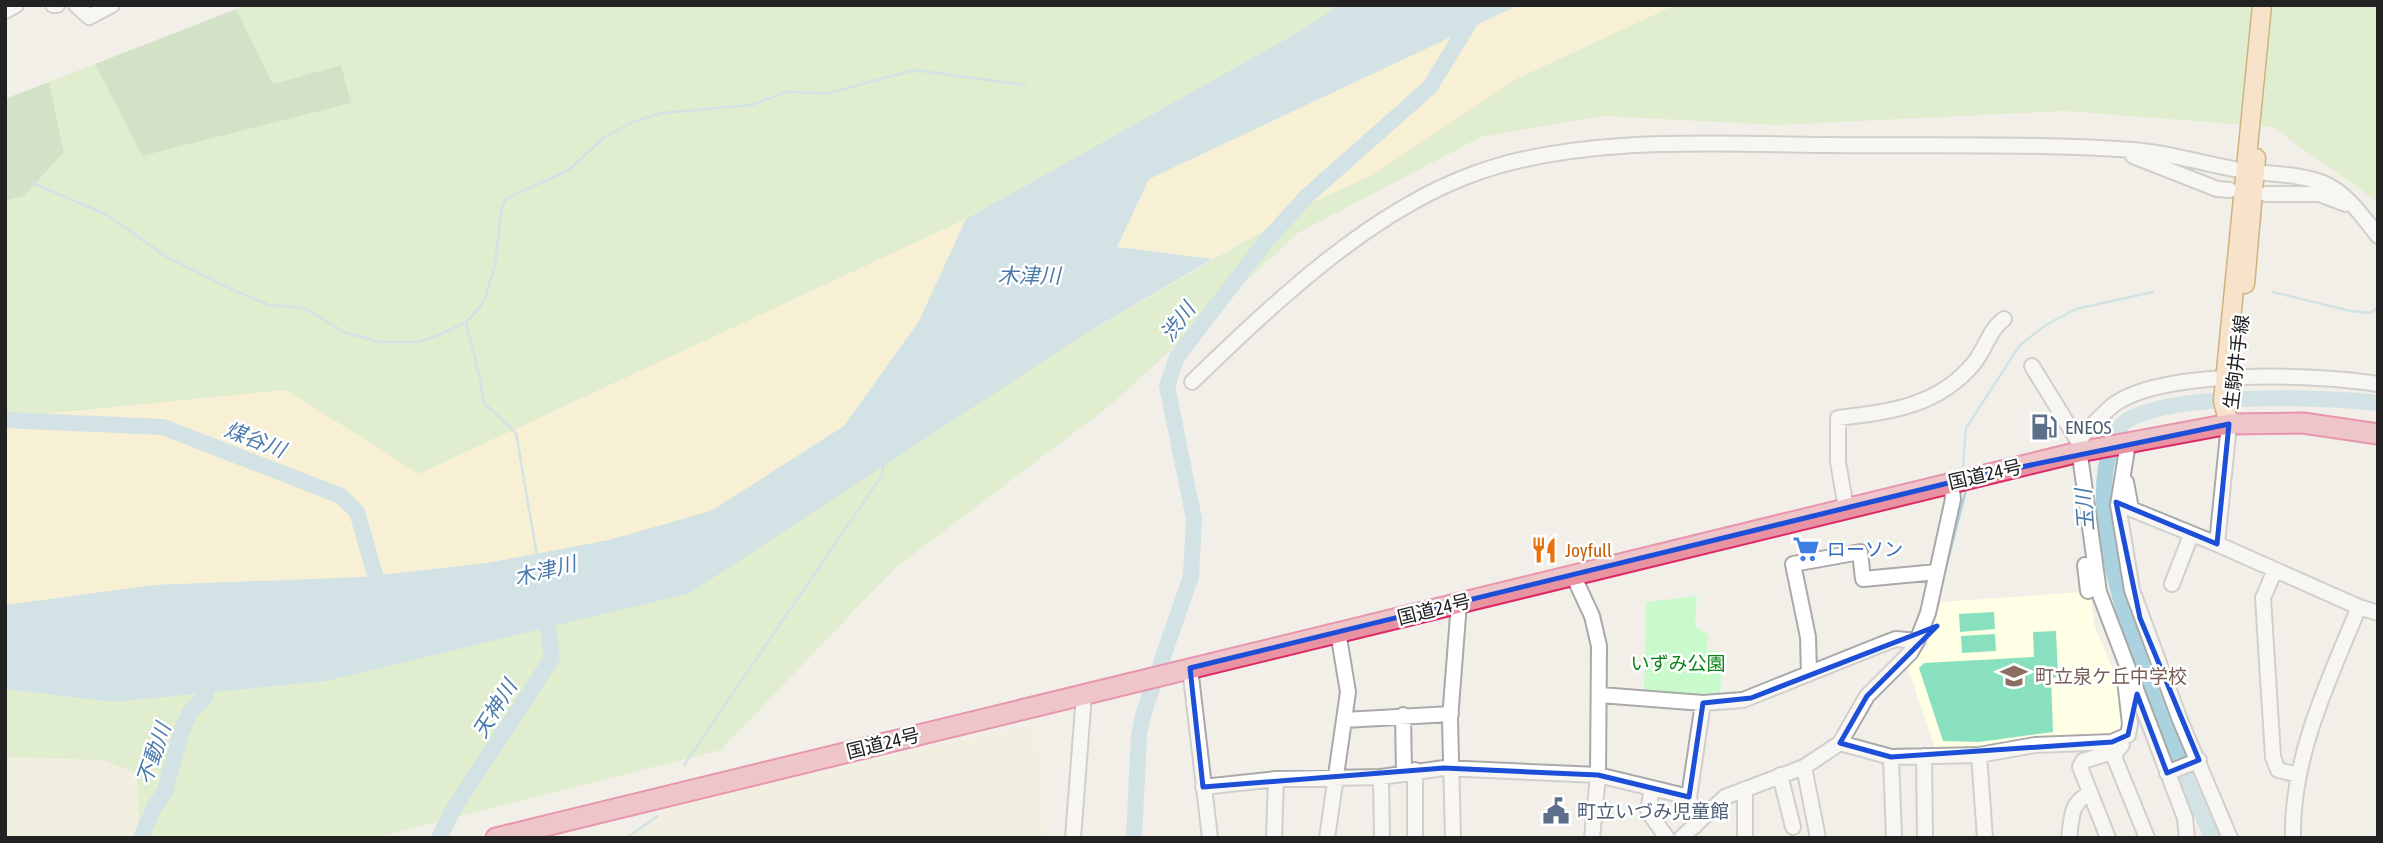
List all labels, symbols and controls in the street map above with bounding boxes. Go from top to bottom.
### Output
water label: 木津川 [998,263,1062,287]
water label: 渋川 [1155,296,1201,345]
street label: 生駒井手線 [2219,314,2253,410]
fuel station icon: ENEOS [2029,412,2059,442]
place label: ENEOS [2065,416,2111,438]
water label: 煤谷川 [222,417,291,462]
street label: 国道24号 [1946,455,2024,493]
water label: 玉川 [2070,486,2097,532]
supermarket icon: ローソン [1791,534,1821,564]
restaurant icon: Joyfull [1529,535,1559,565]
place label: ローソン [1827,538,1903,560]
place label: Joyfull [1565,539,1612,561]
water label: 木津川 [511,550,580,589]
street label: 国道24号 [1395,589,1473,629]
park label: いずみ公園 [1630,652,1726,674]
school or university icon: 町立泉ケ丘中学校 [1999,661,2029,691]
place label: 町立泉ケ丘中学校 [2035,665,2187,687]
water label: 天神川 [467,674,522,742]
water label: 不動川 [131,718,175,787]
street label: 国道24号 [844,723,922,763]
public building icon: 町立いづみ児童館 [1541,796,1571,826]
place label: 町立いづみ児童館 [1577,800,1729,822]

